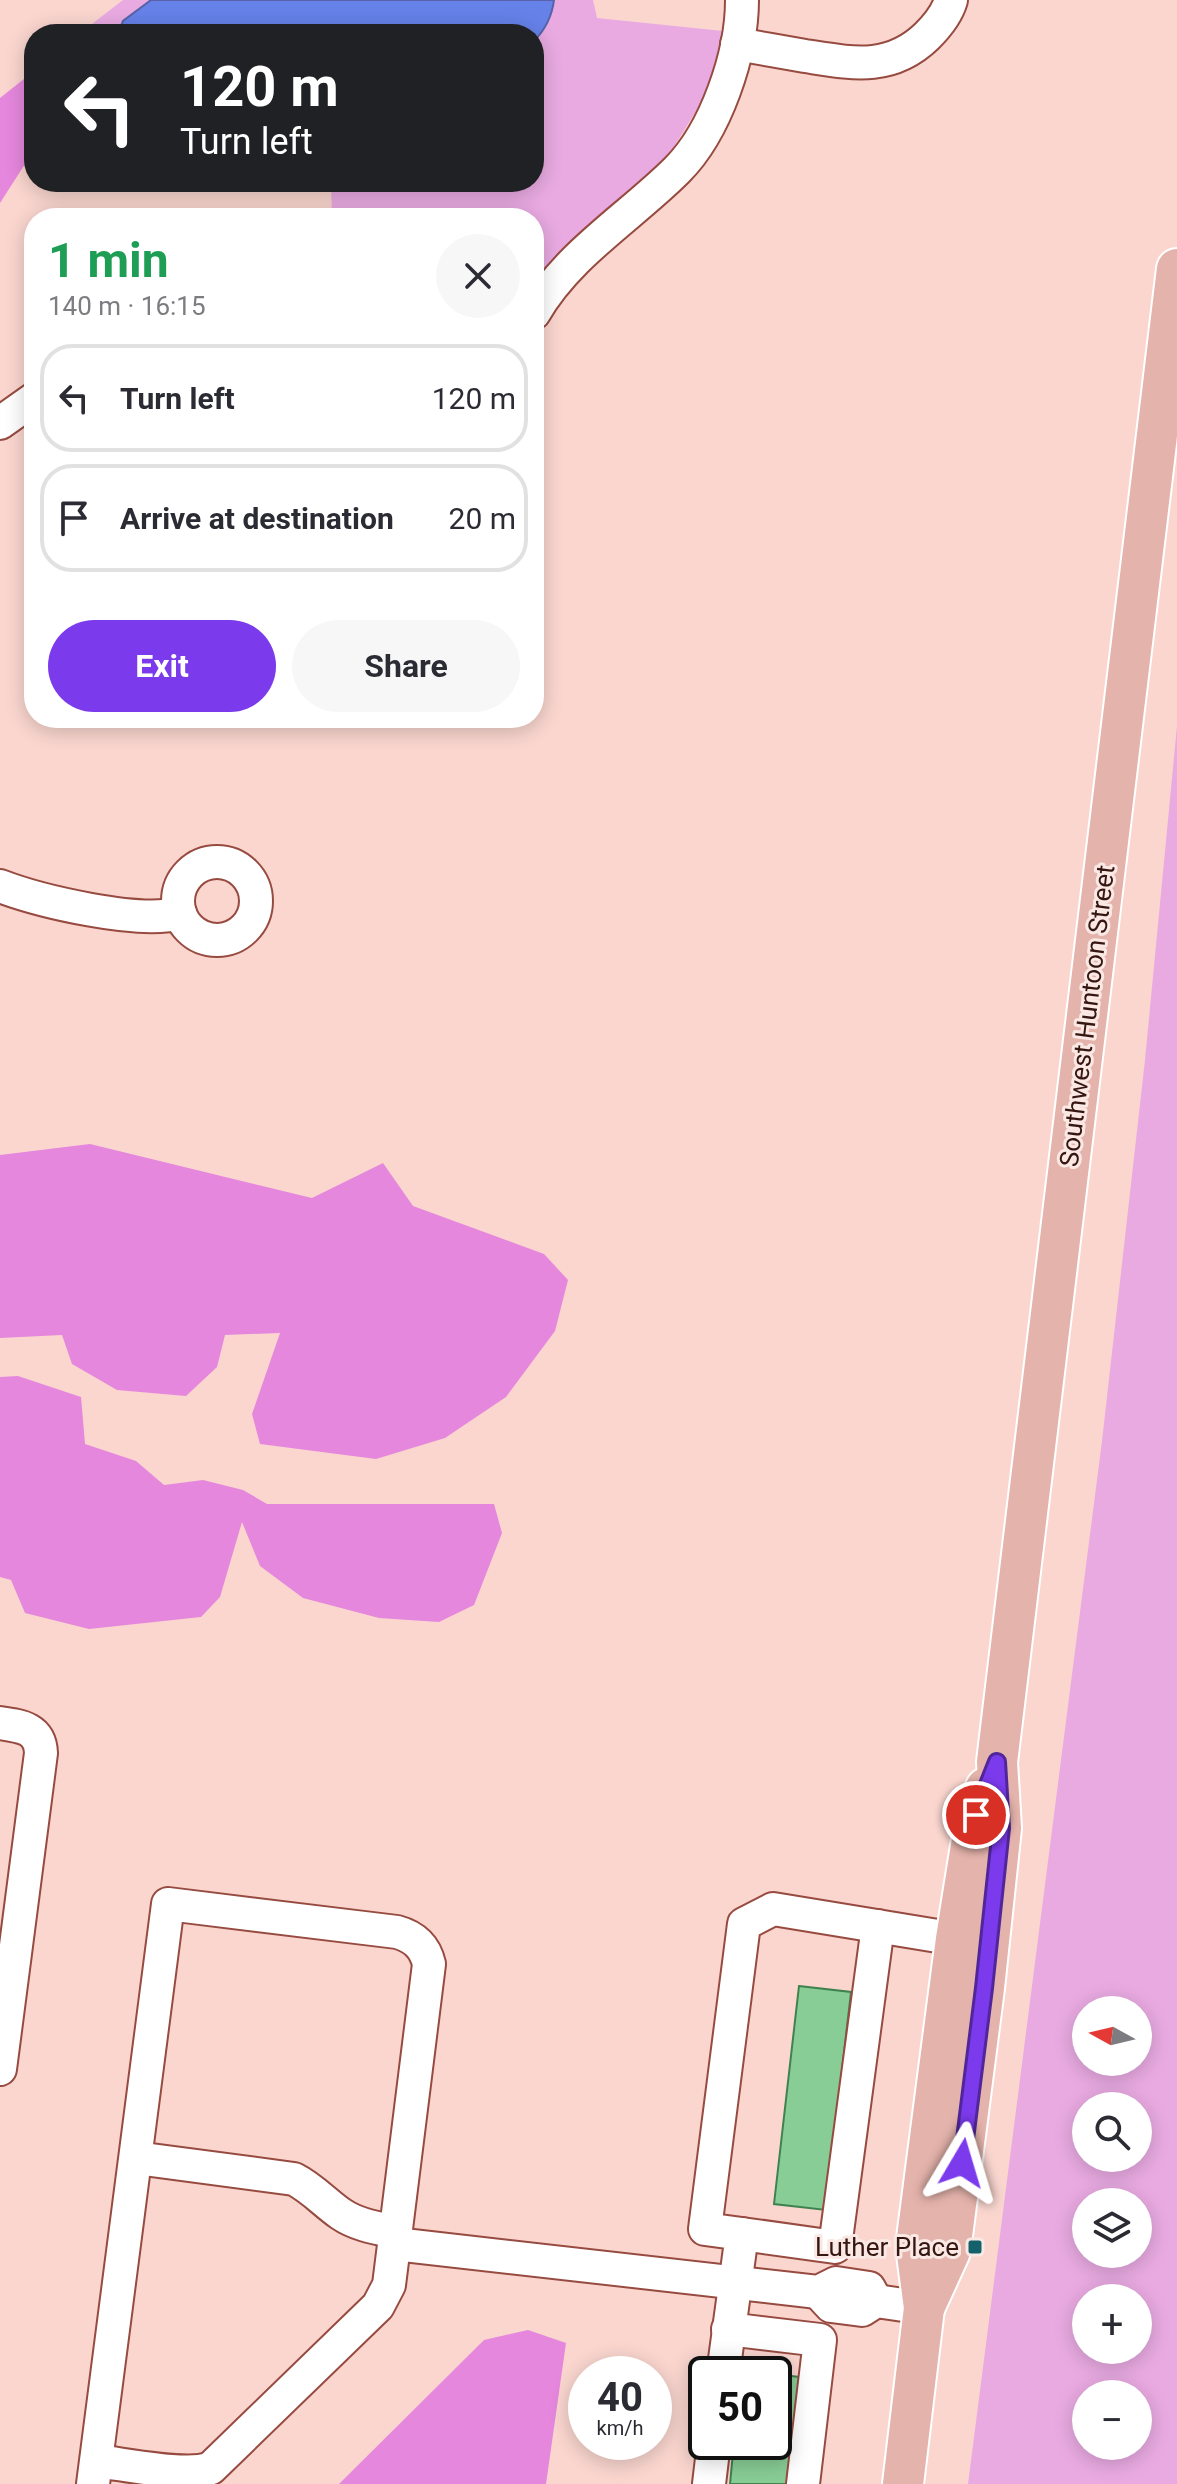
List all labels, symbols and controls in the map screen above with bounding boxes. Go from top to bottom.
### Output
text: 120 m [180,54,339,120]
icon: left [48,56,152,160]
text: Turn left [180,121,313,163]
text: 1 min [48,232,169,289]
button: close [436,234,520,318]
text: 140 m · 16:15 [48,291,206,321]
icon: left [52,376,96,420]
text: Turn left [120,381,235,416]
text: 120 m [432,381,516,416]
icon: arrive [52,496,96,540]
text: Arrive at destination [120,501,394,536]
text: 20 m [449,501,516,536]
button: Exit [48,620,276,712]
button: Share [292,620,520,712]
street label: Southwest Huntoon Street [1054,863,1120,1169]
pin [942,1781,1010,1849]
icon: arrive [954,1793,998,1837]
north arrow [1072,1996,1152,2076]
map controls [1072,1996,1152,2460]
button: search [1072,2092,1152,2172]
position arrow [920,2121,1004,2205]
button: layers [1072,2188,1152,2268]
place label: Luther Place [815,2232,959,2262]
marker: Luther Place [966,2238,984,2256]
button: + [1072,2284,1152,2364]
speed limit sign: 50 [688,2356,792,2460]
text: 40 [597,2374,643,2421]
button: − [1072,2380,1152,2460]
text: km/h [597,2416,643,2440]

